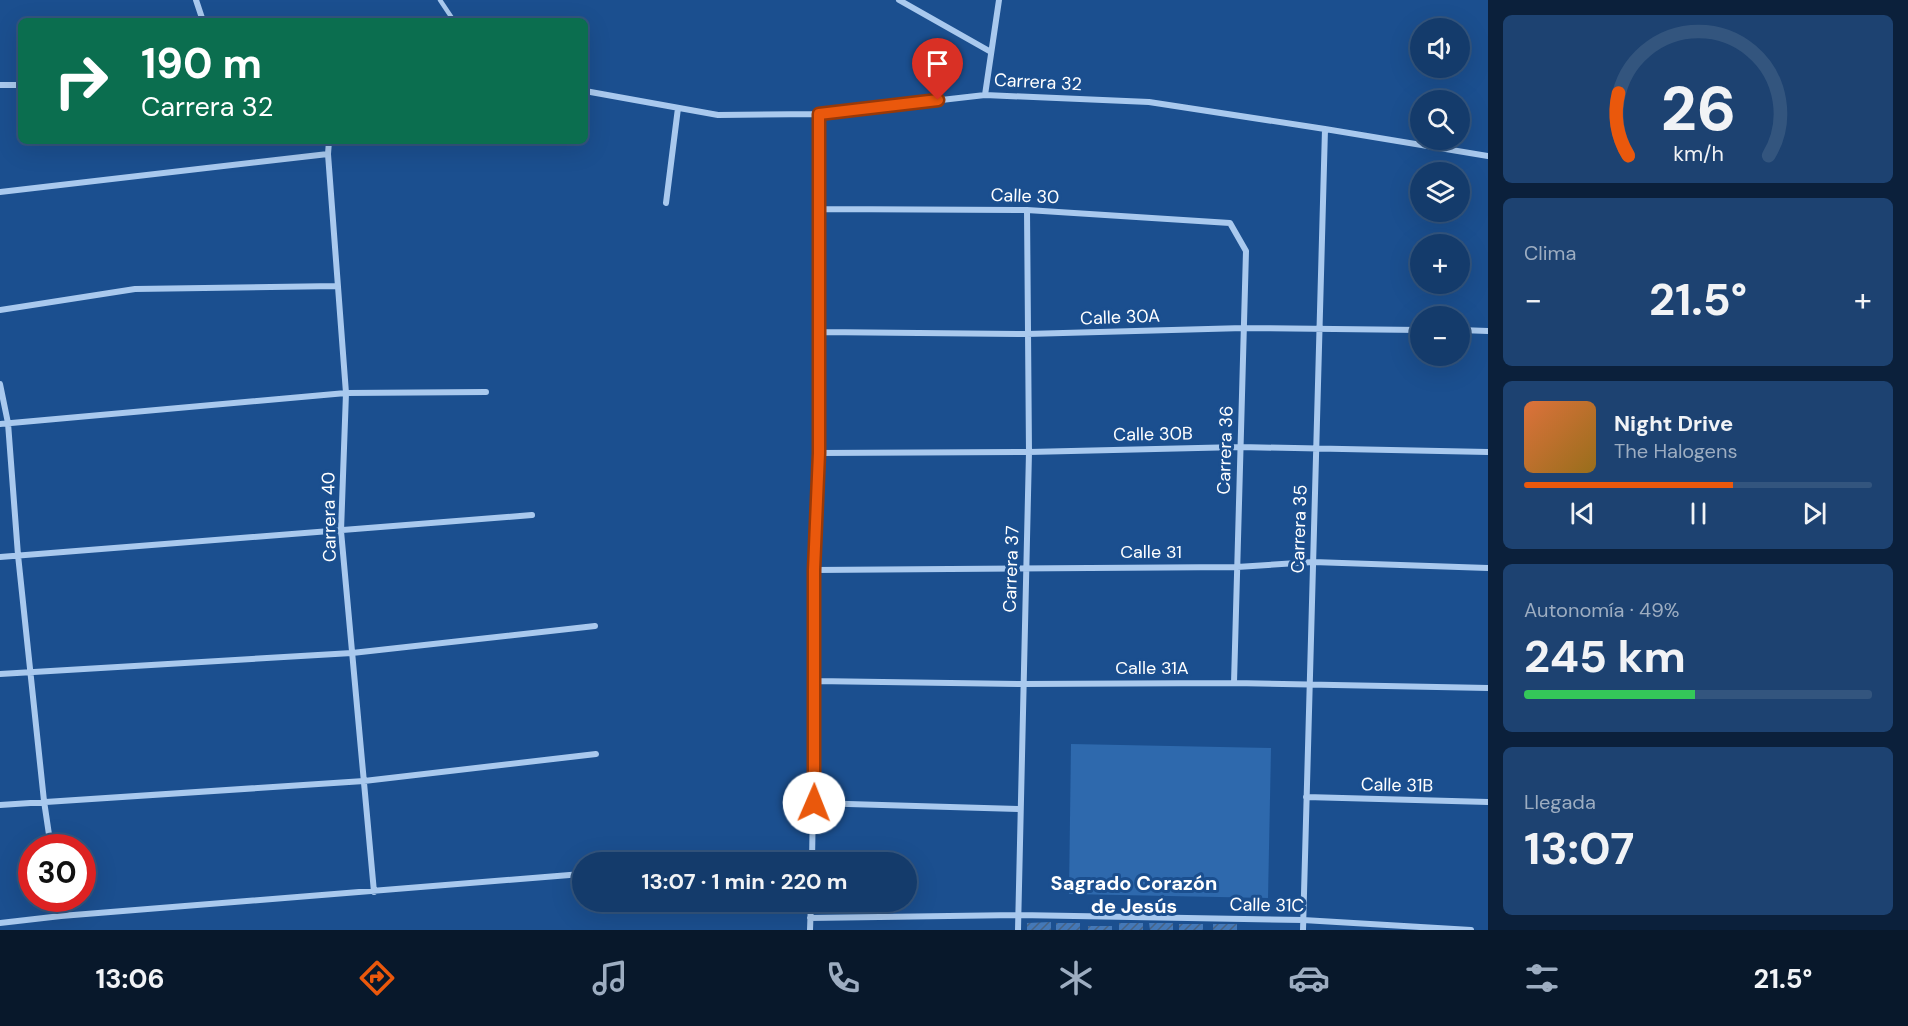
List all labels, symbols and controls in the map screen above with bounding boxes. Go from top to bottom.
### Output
map controls [1410,18,1470,366]
button: sound [1410,18,1470,78]
text: 190 m [141,36,262,91]
pin [912,38,963,100]
icon: right [42,42,120,120]
icon: arrive [921,47,954,80]
street label: Carrera 32 [993,68,1083,96]
text: 26 [1660,68,1736,149]
text: Carrera 32 [141,89,273,124]
button: search [1410,90,1470,150]
text: km/h [1673,140,1723,168]
button: layers [1410,162,1470,222]
street label: Calle 30 [990,183,1060,209]
button: + [1410,234,1470,294]
text: Clima [1524,240,1576,266]
text: 21.5° [1649,270,1747,329]
text: − [1524,278,1542,321]
text: + [1854,278,1872,321]
street label: Calle 30A [1080,304,1160,330]
button: − [1410,306,1470,366]
street label: Carrera 36 [1211,405,1239,495]
text: Night Drive [1614,409,1733,438]
street label: Calle 30B [1113,421,1193,447]
text: The Halogens [1614,438,1737,464]
street label: Carrera 40 [316,472,342,562]
street label: Carrera 35 [1285,484,1313,574]
icon: previous [1566,497,1599,530]
icon: pause [1682,497,1715,530]
icon: next [1798,497,1831,530]
street label: Carrera 37 [997,525,1025,613]
street label: Calle 31 [1120,540,1182,564]
text: Autonomía · 49% [1524,597,1679,623]
text: 245 km [1524,627,1686,686]
street label: Calle 31A [1115,656,1189,680]
position arrow [782,771,846,835]
street label: Calle 31B [1361,772,1434,798]
text: Llegada [1524,789,1596,815]
text: 13:07 [1524,819,1635,878]
speed limit sign: 30 [18,834,96,912]
text: 13:07 · 1 min · 220 m [642,867,847,896]
district label: Sagrado Corazón de Jesús [1051,870,1217,919]
street label: Calle 31C [1229,892,1305,918]
icon: directions [356,957,398,999]
icon: music [589,957,631,999]
icon: phone [822,957,864,999]
icon: climate [1055,957,1097,999]
icon: car [1288,957,1330,999]
icon: filters [1521,957,1563,999]
text: 13:06 [96,961,165,996]
text: 21.5° [1754,961,1812,996]

